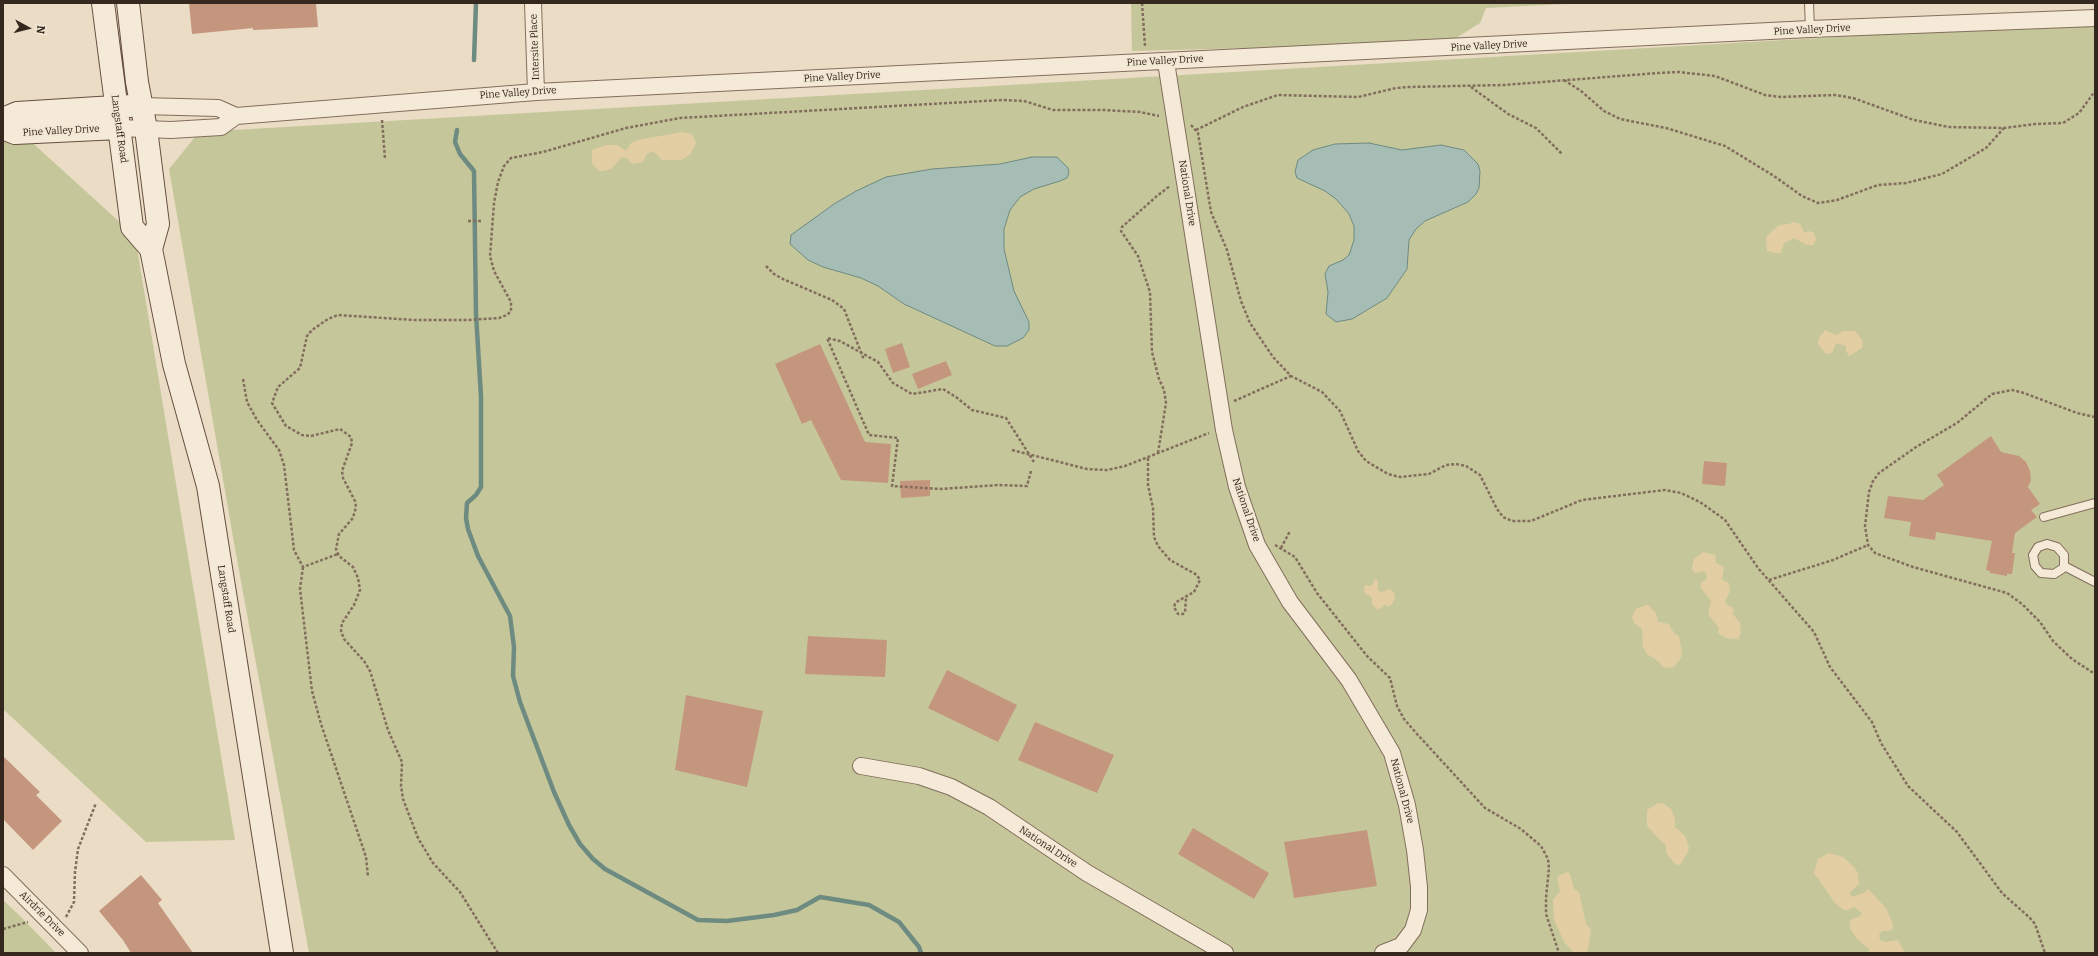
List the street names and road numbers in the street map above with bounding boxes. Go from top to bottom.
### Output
street label: Intersite Place [528,14,542,80]
street label: Pine Valley Drive [1773,22,1851,38]
street label: Pine Valley Drive [1450,38,1528,54]
street label: Pine Valley Drive [1126,53,1204,69]
street label: Pine Valley Drive [803,69,881,85]
street label: Pine Valley Drive [479,84,557,102]
street label: Langstaff Road [108,94,130,164]
street label: Pine Valley Drive [22,123,100,139]
street label: National Drive [1176,159,1198,227]
street label: National Drive [1229,476,1263,544]
street label: Langstaff Road [215,564,237,634]
street label: National Drive [1388,757,1416,825]
street label: National Drive [1017,824,1079,870]
street label: Airdrie Drive [17,889,67,939]

